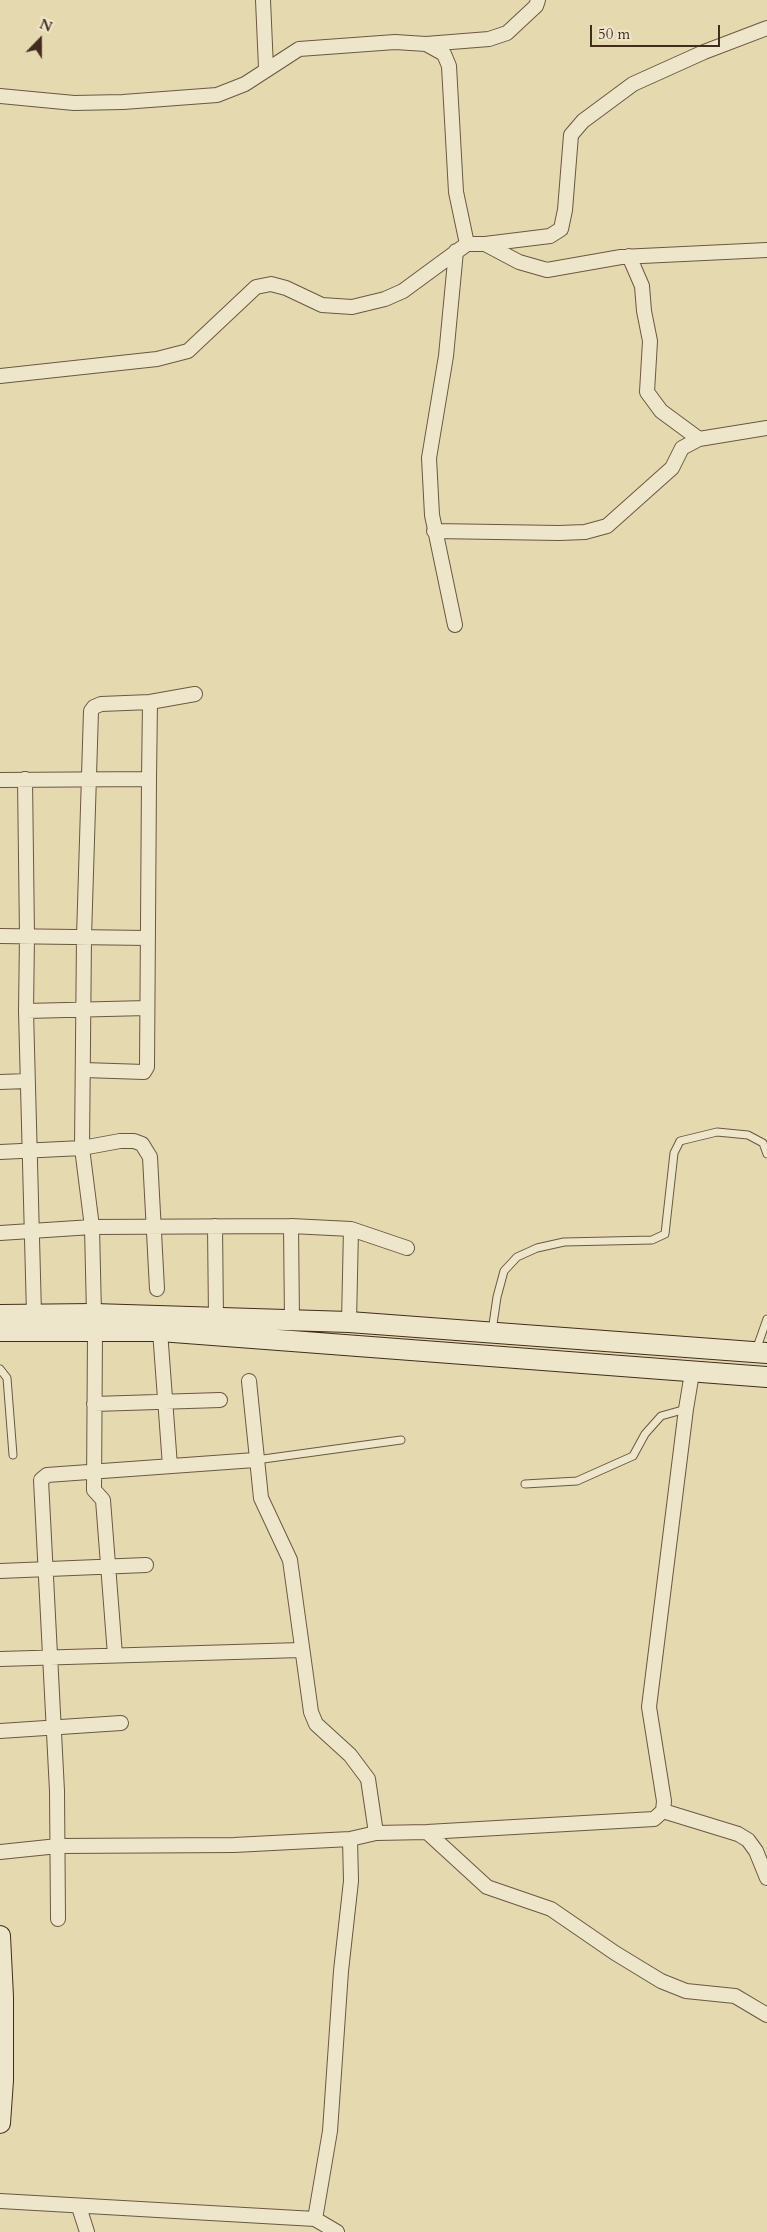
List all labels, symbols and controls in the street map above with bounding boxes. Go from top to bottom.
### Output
north arrow [15,15,65,65]
text: N [37,15,55,37]
scale bar [592,15,722,47]
text: 50 m [598,24,630,44]

